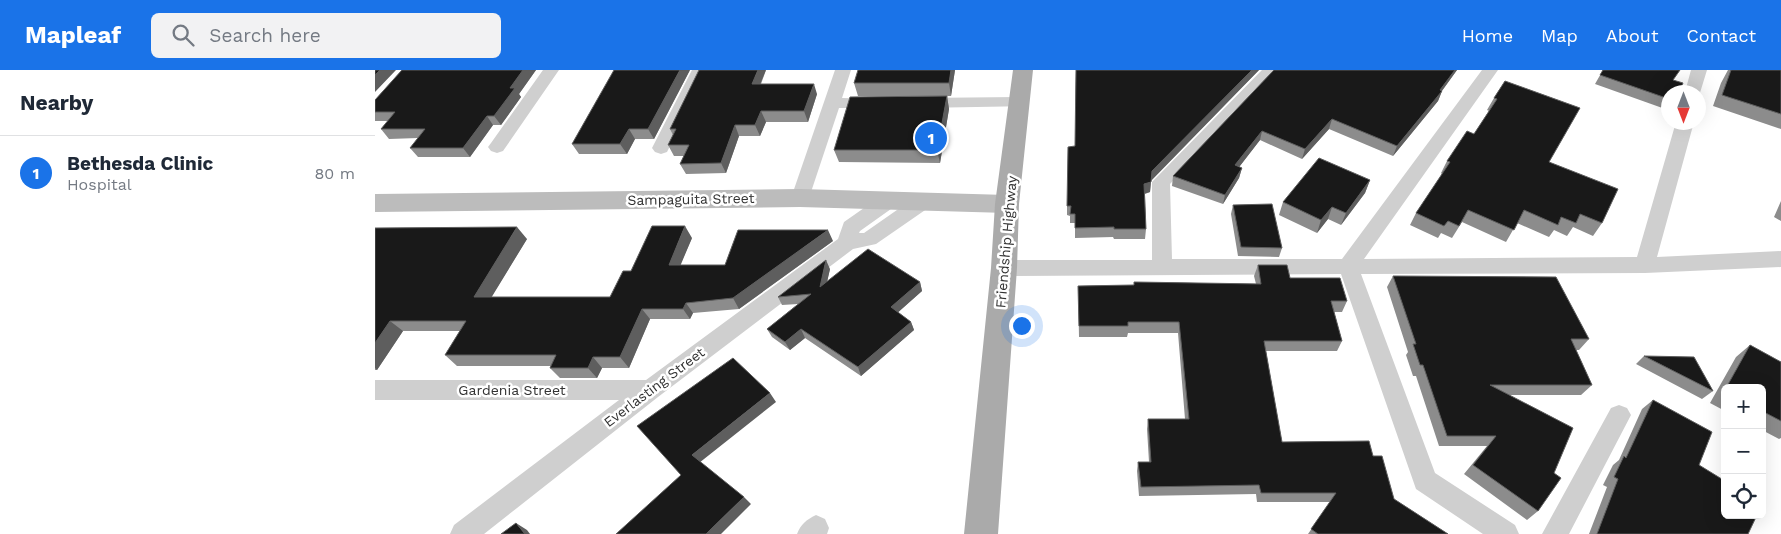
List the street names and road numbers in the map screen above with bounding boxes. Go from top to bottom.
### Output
street label: Friendship Highway [992,175,1020,309]
street label: Sampaguita Street [627,190,755,208]
street label: Everlasting Street [601,344,708,430]
street label: Gardenia Street [458,382,566,398]

